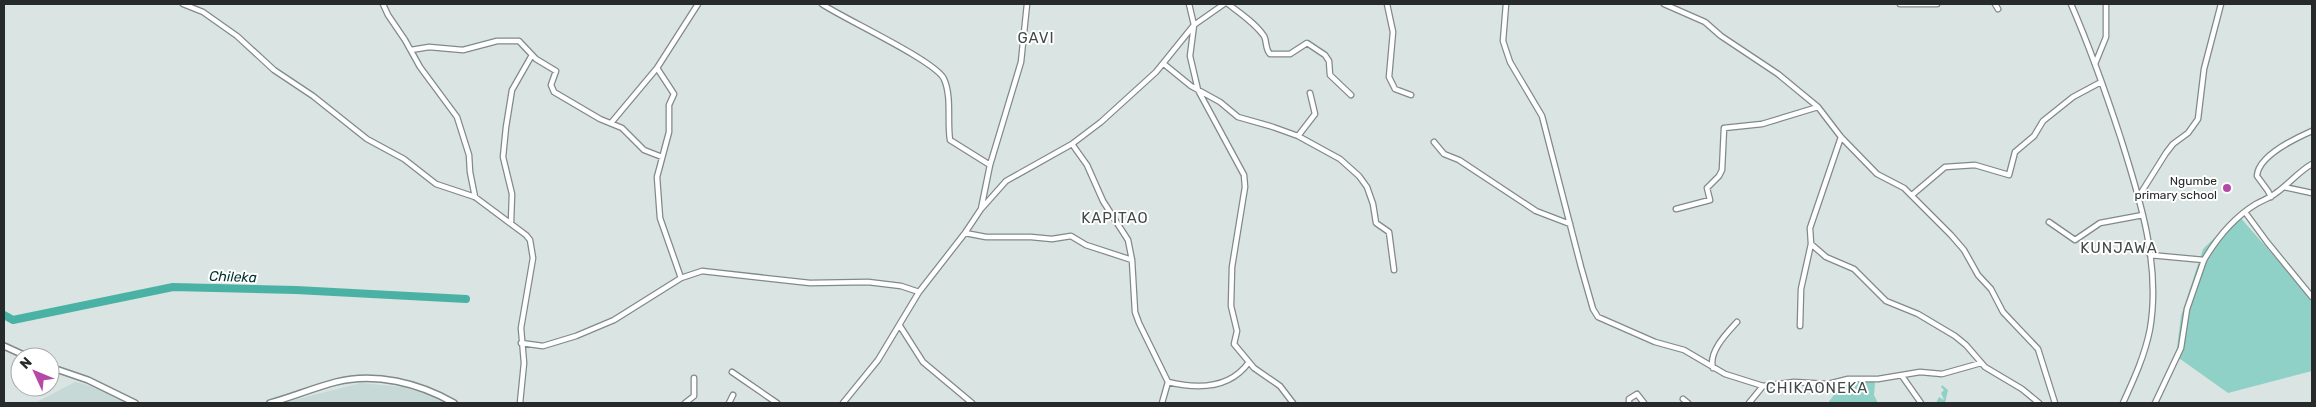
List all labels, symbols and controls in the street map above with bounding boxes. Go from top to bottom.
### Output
district label: GAVI [1017,29,1055,47]
place label: Ngumbe primary school [2135,174,2217,202]
marker: Ngumbe primary school [2221,182,2233,194]
district label: KAPITAO [1081,209,1149,227]
district label: KUNJAWA [2080,239,2158,257]
water label: Chileka [209,268,257,286]
north arrow [10,347,60,397]
text: N [16,354,36,373]
district label: CHIKAONEKA [1766,379,1868,397]

